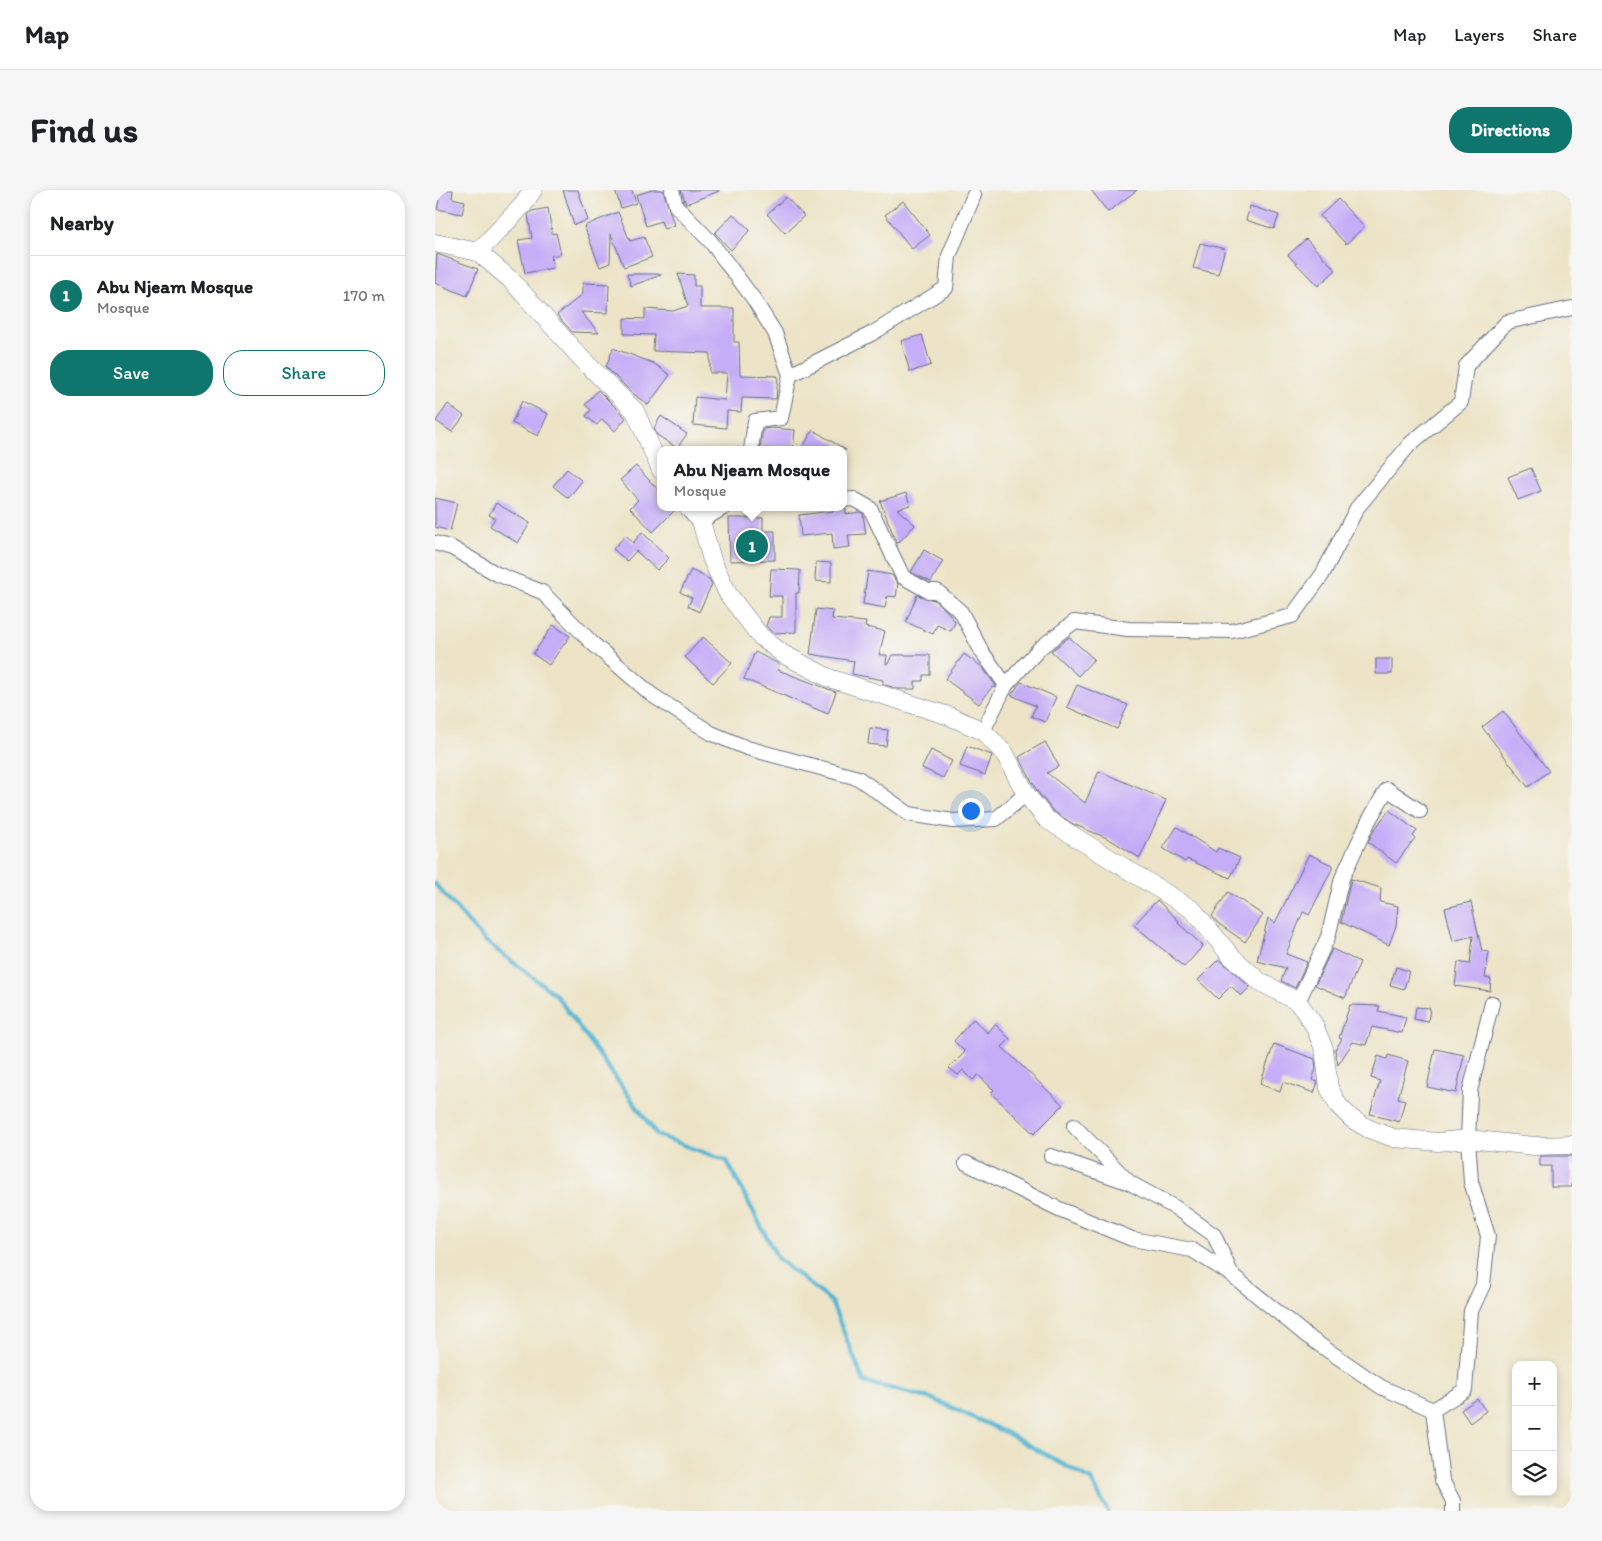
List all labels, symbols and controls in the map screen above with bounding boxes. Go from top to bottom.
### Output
text: Map [25,20,69,49]
text: Map [1393,24,1426,46]
text: Layers [1454,24,1504,46]
text: Share [1532,24,1577,46]
button: Directions [1449,107,1572,153]
text: Find us [30,109,138,151]
text: Nearby [50,210,114,235]
text: Abu Njeam Mosque [97,275,253,298]
text: 1 [62,286,70,305]
text: 170 m [343,286,385,305]
text: Mosque [97,298,150,317]
button: Save [50,350,213,396]
button: Share [223,350,385,396]
popup [657,446,847,511]
text: Abu Njeam Mosque [674,458,830,481]
text: Mosque [674,481,726,500]
pin: 1 [736,527,768,565]
your location [958,798,984,824]
map controls [1512,1361,1557,1496]
button: + [1512,1361,1557,1406]
button: − [1512,1406,1557,1451]
button: layers [1512,1451,1557,1496]

